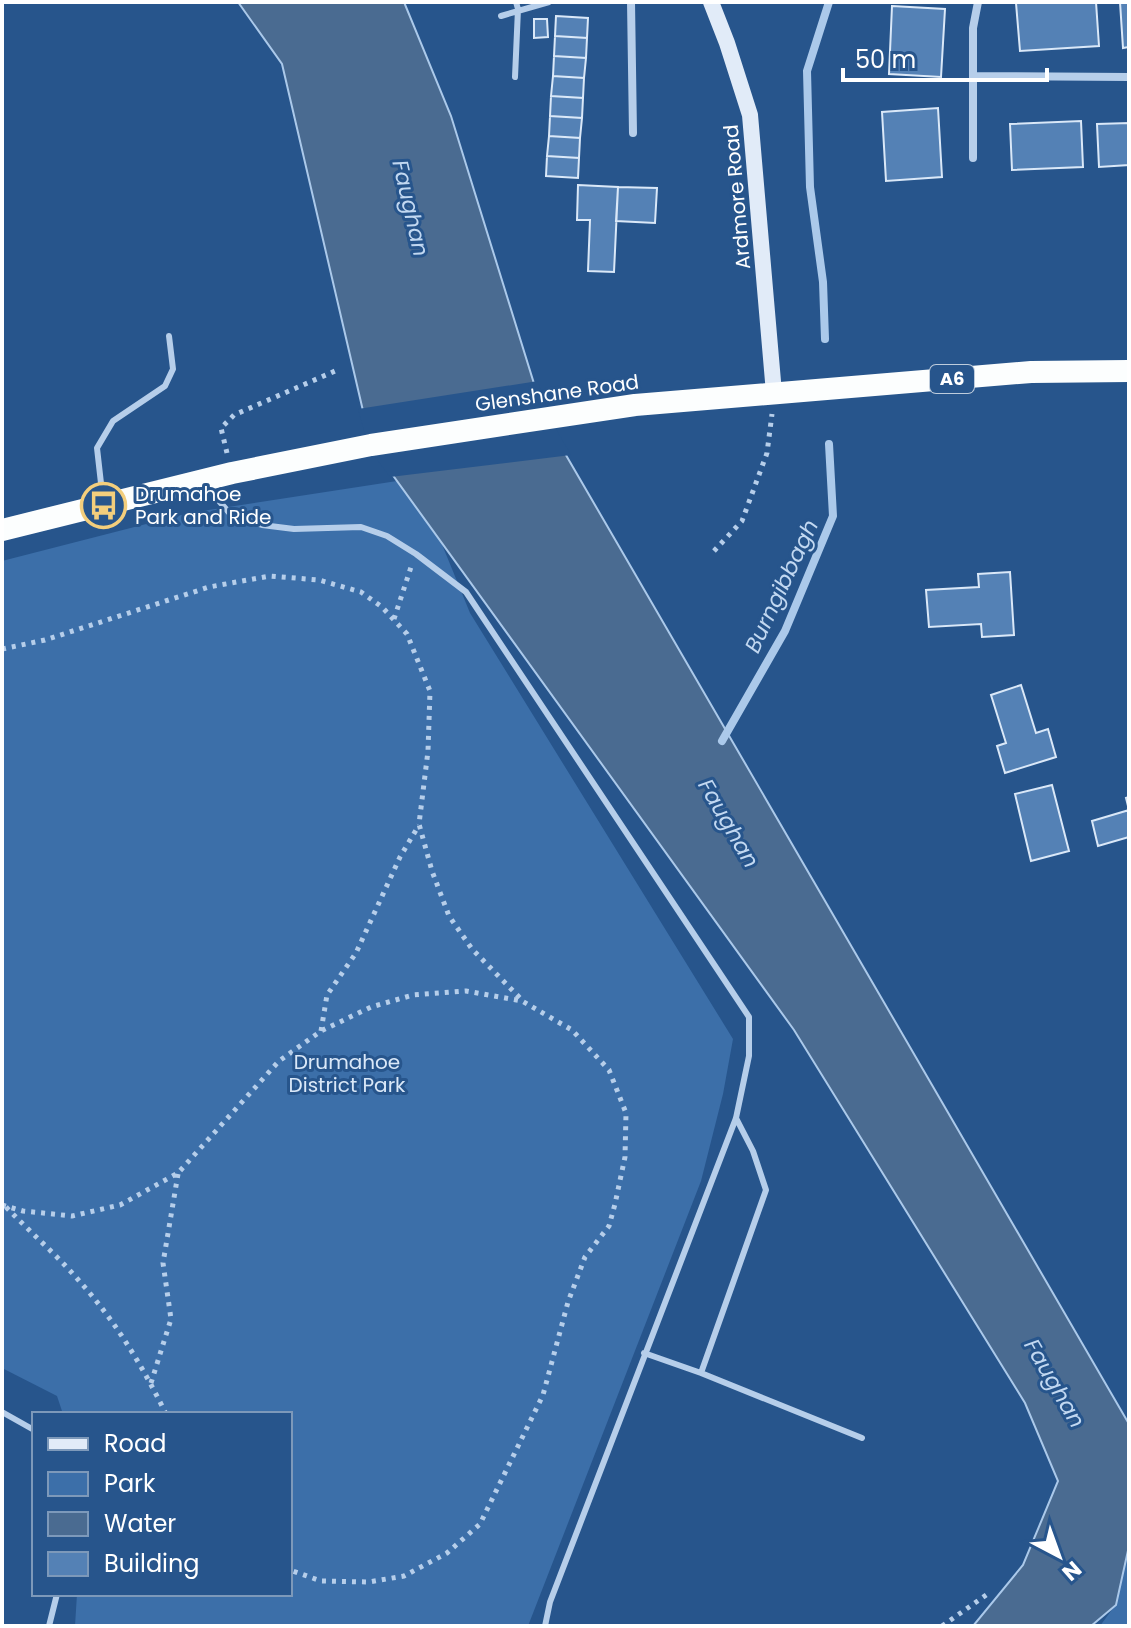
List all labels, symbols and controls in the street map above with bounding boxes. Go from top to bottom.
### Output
scale bar [843,32,1047,82]
text: 50 m [855,43,916,76]
street label: Ardmore Road [717,124,757,270]
water label: Faughan [384,157,437,259]
road number: A6 [930,365,974,393]
street label: Glenshane Road [473,368,641,418]
place label: Drumahoe Park and Ride [135,480,271,531]
bus stop icon: Drumahoe Park and Ride [80,481,128,529]
water label: Burngibbagh [737,515,826,658]
water label: Faughan [691,773,766,873]
park label: Drumahoe District Park [289,1048,406,1099]
water label: Faughan [1017,1333,1092,1433]
legend [32,1412,292,1596]
text: Road [104,1427,166,1460]
text: Park [104,1467,156,1500]
text: Water [104,1507,176,1540]
north arrow [1019,1516,1099,1596]
text: Building [104,1547,200,1580]
text: N [1055,1554,1088,1588]

